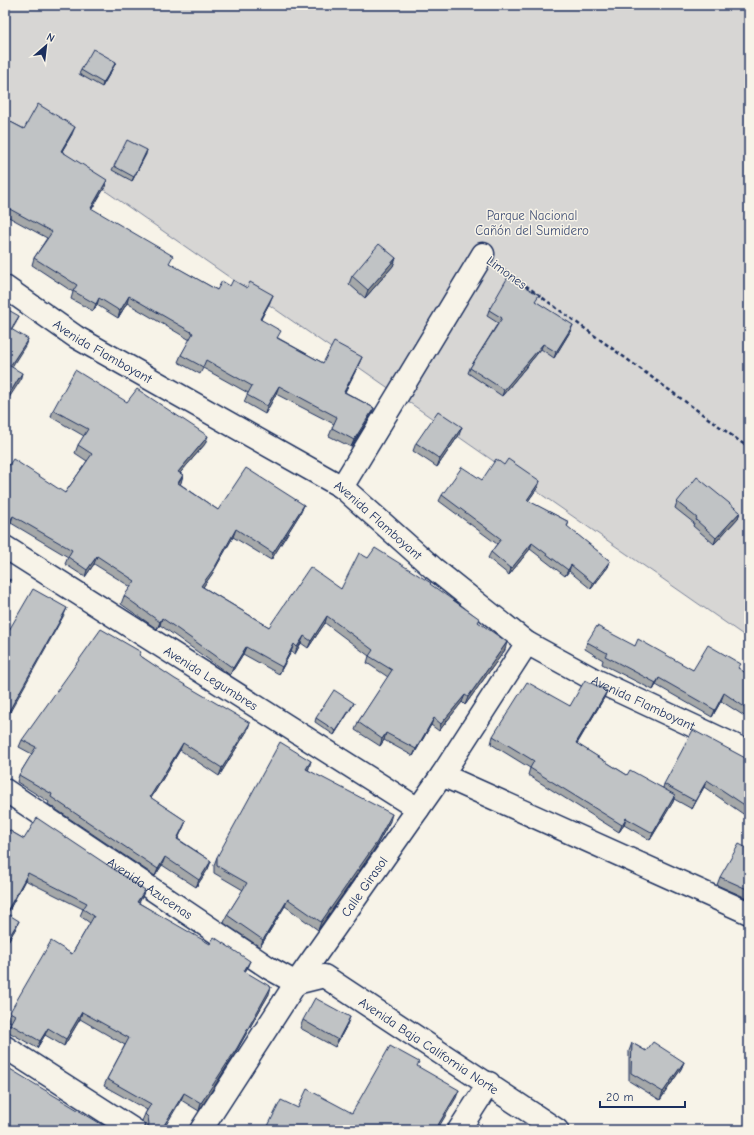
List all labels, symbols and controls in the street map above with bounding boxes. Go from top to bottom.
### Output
north arrow [26,26,66,66]
text: N [44,30,57,45]
park label: Parque Nacional Cañón del Sumidero [475,208,589,238]
street label: Limones [484,253,530,292]
street label: Avenida Flamboyant [50,316,156,387]
street label: Avenida Flamboyant [332,477,426,564]
street label: Avenida Legumbres [161,643,261,713]
street label: Avenida Flamboyant [589,672,698,734]
street label: Avenida Azucenas [104,854,195,922]
street label: Calle Girasol [338,854,391,920]
street label: Avenida Baja California Norte [356,994,502,1098]
scale bar [600,1083,685,1109]
text: 20 m [606,1090,634,1104]

